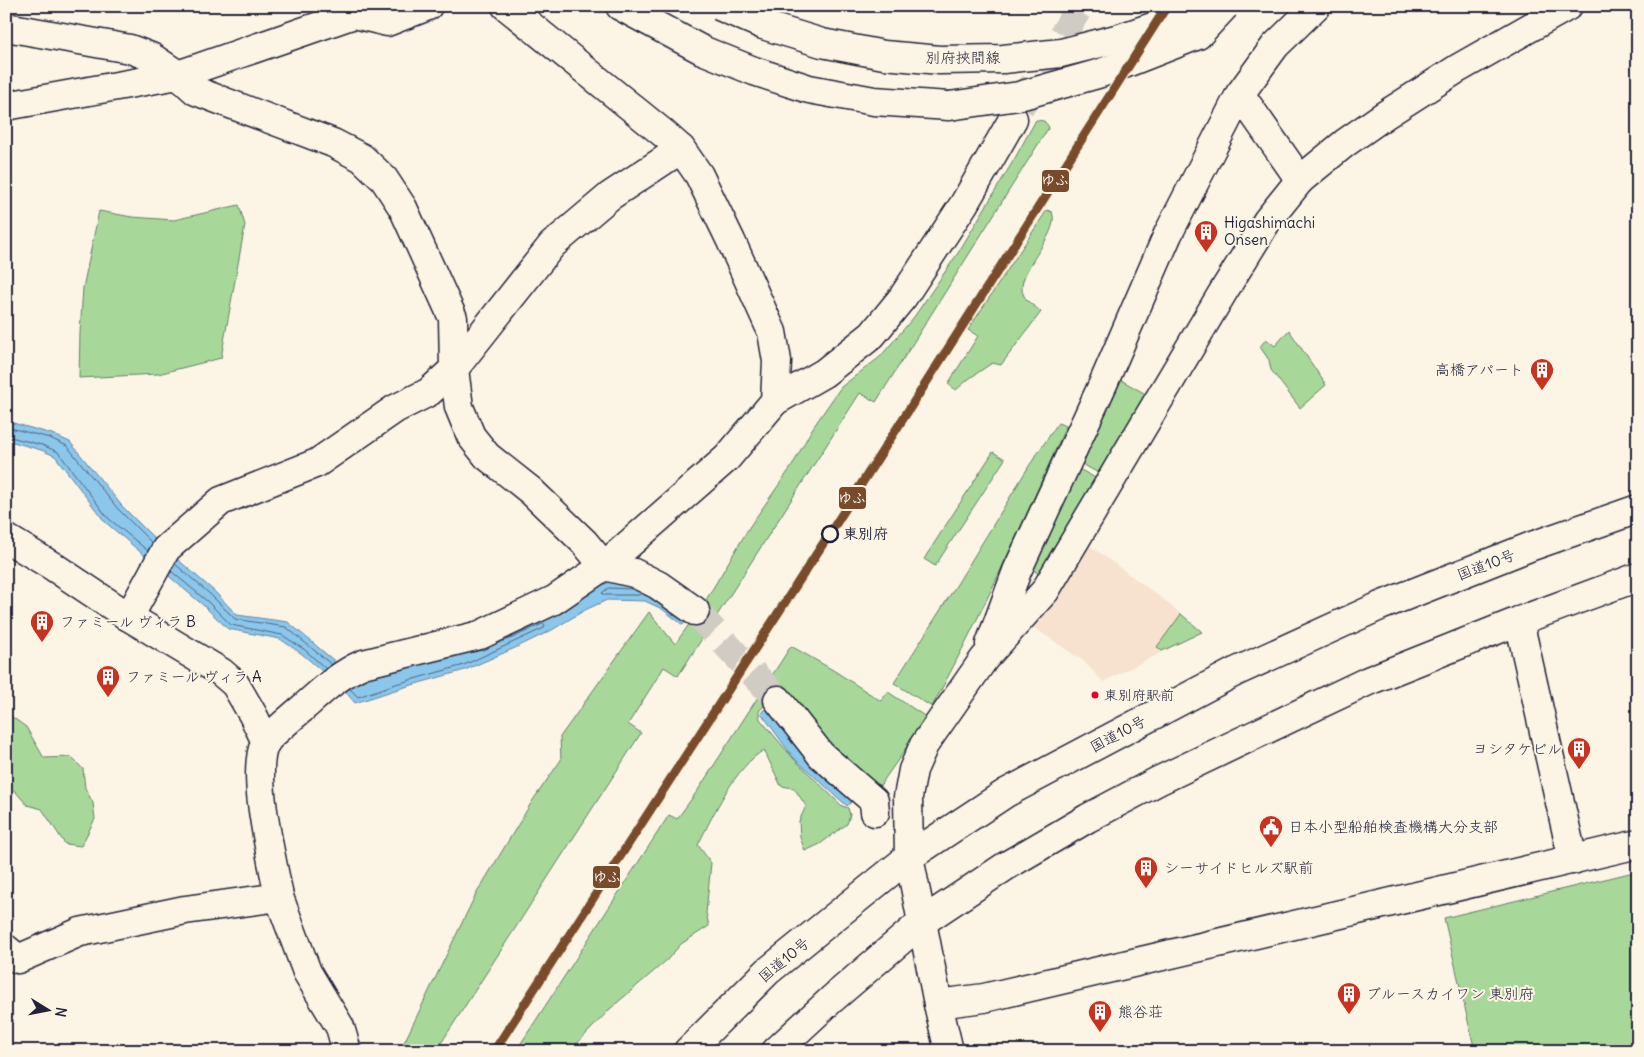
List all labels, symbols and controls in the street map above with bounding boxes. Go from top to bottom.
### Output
street label: 別府挾間線 [925,48,1001,67]
line badge: ゆふ [1041,169,1070,193]
text: ゆふ [1041,171,1069,189]
place label: Higashimachi Onsen [1224,213,1315,249]
building icon: Higashimachi Onsen [1193,219,1219,253]
building icon: 高橋アパート [1529,357,1555,391]
place label: 高橋アパート [1435,360,1524,379]
line badge: ゆふ [838,486,867,510]
text: ゆふ [838,489,866,507]
place label: 東別府 [843,524,888,543]
marker: 東別府 [821,525,839,543]
street label: 国道10号 [1454,545,1518,584]
building icon: ファミール ヴィラ B [29,609,55,643]
place label: ファミール ヴィラ B [60,612,196,631]
building icon: ファミール ヴィラ A [95,664,121,698]
place label: ファミール ヴィラ A [126,667,262,686]
place label: 東別府駅前 [1104,686,1174,704]
marker: 東別府駅前 [1090,690,1100,700]
street label: 国道10号 [1086,711,1149,756]
building icon: ヨシタケビル [1566,736,1592,770]
place label: ヨシタケビル [1473,739,1562,758]
public building icon: 日本小型船舶検査機構大分支部 [1258,814,1284,848]
place label: 日本小型船舶検査機構大分支部 [1288,817,1498,836]
building icon: シーサイドヒルズ駅前 [1133,855,1159,889]
place label: シーサイドヒルズ駅前 [1164,858,1313,877]
line badge: ゆふ [592,865,621,889]
text: ゆふ [593,868,621,886]
street label: 国道10号 [754,933,813,986]
building icon: ブルースカイワン 東別府 [1336,981,1362,1015]
north arrow [22,984,72,1034]
place label: ブルースカイワン 東別府 [1366,984,1534,1003]
building icon: 熊谷荘 [1087,999,1113,1033]
place label: 熊谷荘 [1118,1002,1163,1021]
text: N [51,1006,71,1019]

